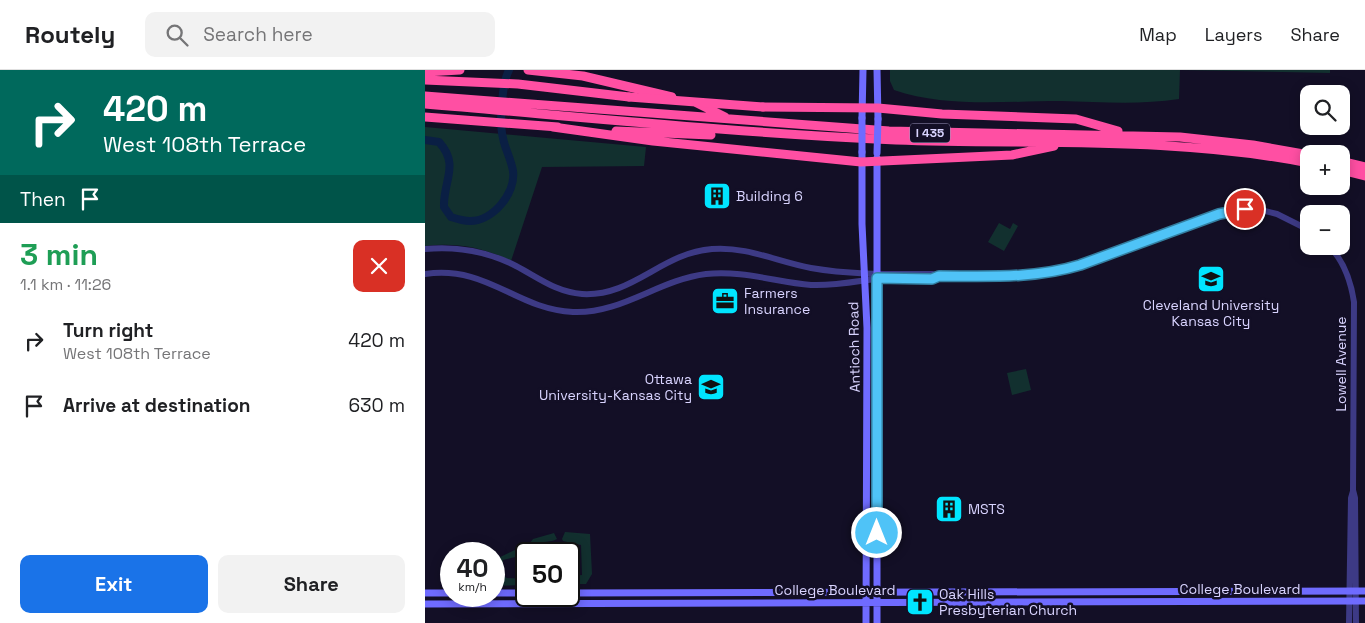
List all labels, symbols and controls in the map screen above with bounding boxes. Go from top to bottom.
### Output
search box [145,12,495,57]
text: Routely [25,19,115,50]
icon: search [163,21,191,49]
text: Search here [203,22,313,47]
text: Map [1139,23,1177,46]
text: Layers [1205,23,1262,46]
text: Share [1290,23,1340,46]
map controls [1300,85,1350,255]
button: search [1300,85,1350,135]
text: 420 m [103,87,208,131]
icon: right [20,90,85,155]
road number: I 435 [910,124,950,142]
text: West 108th Terrace [103,130,306,158]
button: + [1300,145,1350,195]
building icon: Building 6 [702,181,732,211]
icon: arrive [76,185,104,213]
text: Then [20,187,66,212]
place label: Building 6 [736,187,803,205]
pin [1224,188,1266,230]
icon: arrive [1231,195,1259,223]
button: − [1300,205,1350,255]
text: 3 min [20,235,98,274]
button: close [353,240,405,292]
school or university icon: Cleveland University Kansas City [1196,264,1226,294]
text: 1.1 km · 11:26 [20,274,111,295]
place label: Farmers Insurance [744,284,810,318]
office icon: Farmers Insurance [710,286,740,316]
place label: Cleveland University Kansas City [1143,296,1279,330]
street label: Antioch Road [844,302,864,392]
street label: Lowell Avenue [1332,316,1350,412]
text: Turn right [63,318,153,343]
icon: right [20,327,48,355]
text: 420 m [348,328,405,353]
text: West 108th Terrace [63,343,211,364]
place label: Ottawa University-Kansas City [539,370,692,404]
school or university icon: Ottawa University-Kansas City [696,372,726,402]
icon: arrive [20,392,48,420]
text: Arrive at destination [63,393,251,418]
text: 630 m [348,393,405,418]
building icon: MSTS [934,494,964,524]
place label: MSTS [968,500,1005,518]
position arrow [850,506,902,558]
speed limit sign: 50 [515,542,580,607]
text: 40 [456,552,489,584]
button: Exit [20,555,208,613]
button: Share [218,555,405,613]
text: km/h [458,579,487,595]
street label: College Boulevard [1180,580,1301,598]
street label: College Boulevard [775,581,896,599]
place label: Oak Hills Presbyterian Church [939,585,1077,619]
church icon: Oak Hills Presbyterian Church [905,587,935,617]

